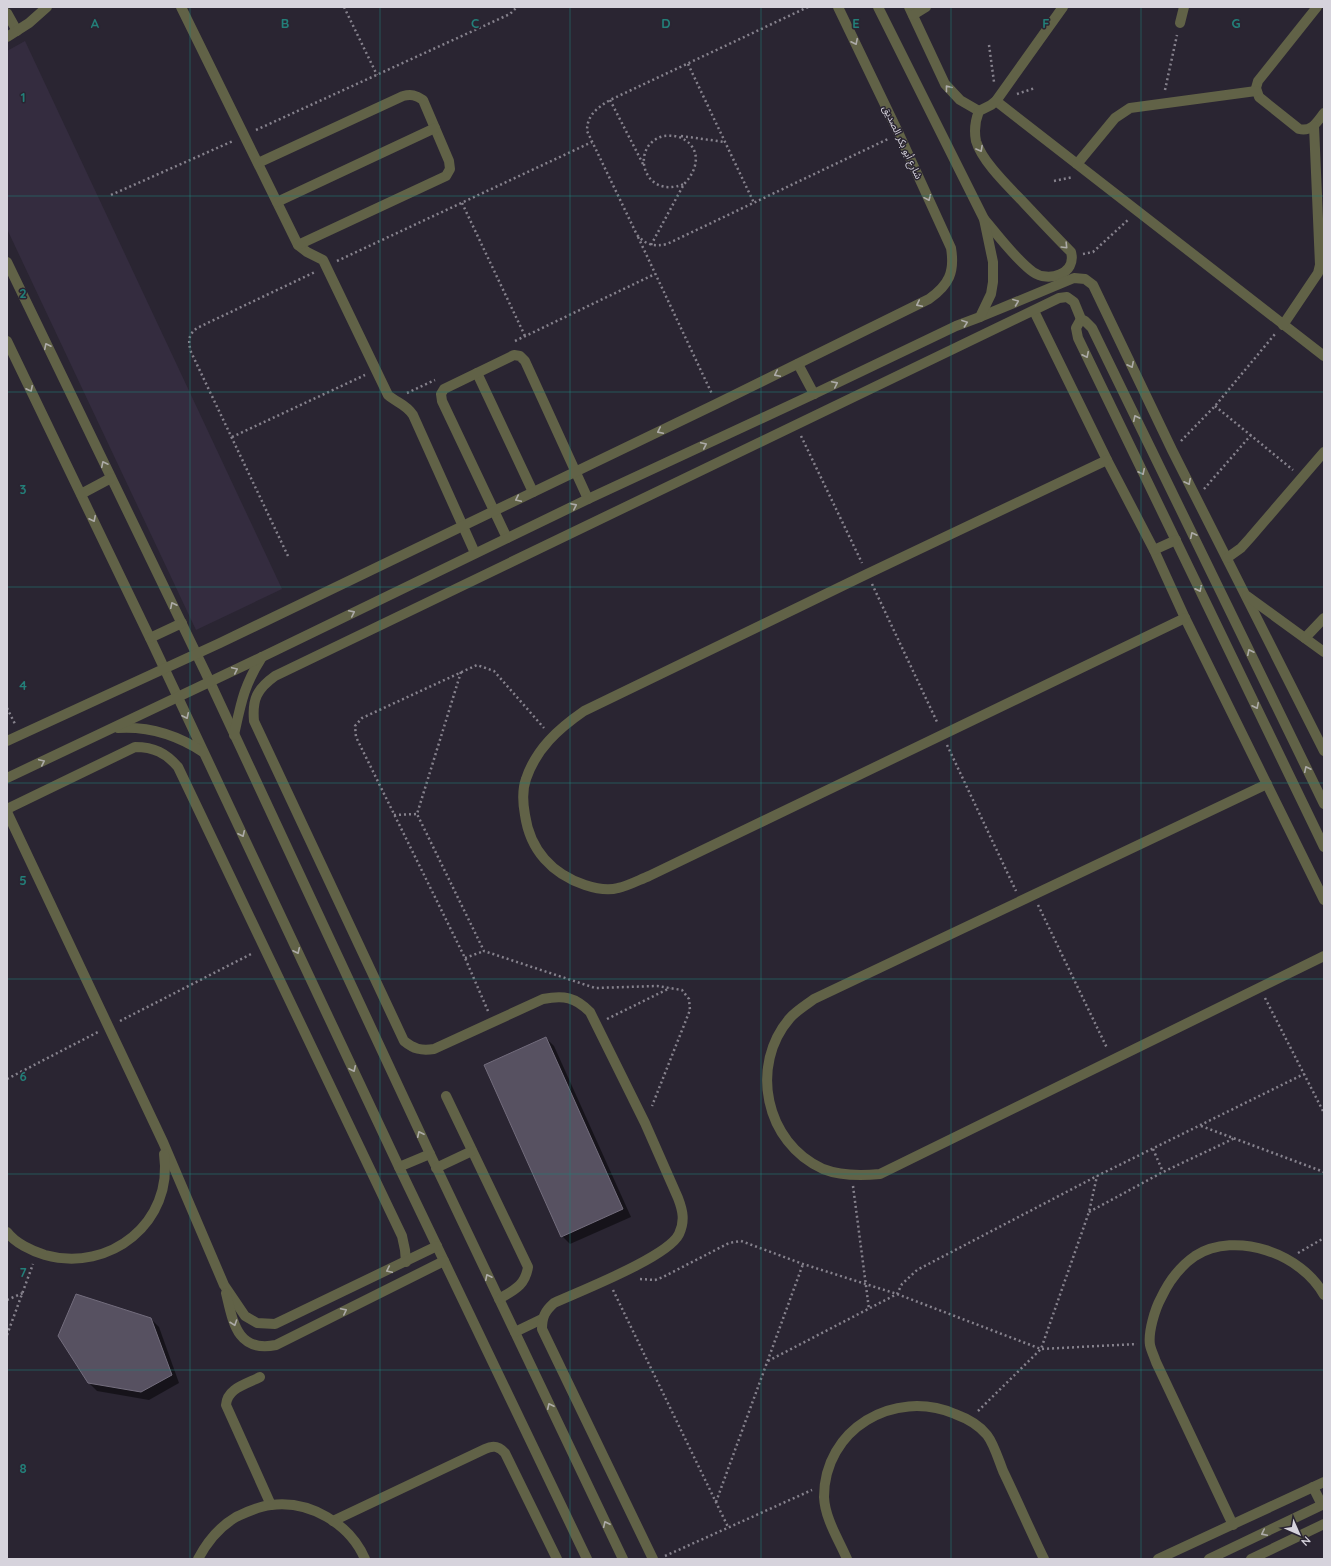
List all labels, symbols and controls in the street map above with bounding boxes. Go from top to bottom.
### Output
text: A [91,15,100,31]
text: B [281,15,289,31]
text: C [471,15,479,31]
text: D [661,15,671,31]
text: E [852,15,860,31]
text: F [1042,15,1050,31]
text: G [1231,15,1241,31]
one-way arrow [850,38,858,45]
one-way arrow [946,86,953,93]
text: 1 [20,89,26,105]
street label: شارع أبو بكر الصديق [879,103,925,182]
one-way arrow [976,144,983,152]
one-way arrow [923,194,931,201]
one-way arrow [1060,241,1068,249]
text: 2 [19,285,27,301]
one-way arrow [915,299,923,307]
one-way arrow [1012,299,1020,307]
one-way arrow [961,319,968,327]
one-way arrow [45,343,52,351]
one-way arrow [1081,350,1089,358]
one-way arrow [1126,361,1134,368]
one-way arrow [774,369,781,377]
one-way arrow [830,381,838,389]
one-way arrow [25,385,33,392]
one-way arrow [1133,415,1141,422]
one-way arrow [657,426,664,434]
one-way arrow [700,442,707,450]
one-way arrow [101,460,109,468]
one-way arrow [1138,467,1145,475]
one-way arrow [1183,478,1191,485]
text: 3 [20,481,27,497]
one-way arrow [514,494,522,502]
one-way arrow [569,503,577,511]
one-way arrow [88,514,96,522]
one-way arrow [1190,532,1198,539]
one-way arrow [1194,584,1202,592]
one-way arrow [170,602,178,610]
one-way arrow [348,610,356,618]
one-way arrow [1247,649,1255,656]
one-way arrow [231,667,239,675]
text: 4 [19,677,27,693]
one-way arrow [1251,701,1259,709]
one-way arrow [181,712,189,720]
one-way arrow [38,759,46,767]
one-way arrow [1304,765,1312,773]
one-way arrow [237,830,245,837]
text: 5 [19,872,27,888]
one-way arrow [292,947,300,955]
one-way arrow [348,1065,356,1072]
text: 6 [19,1068,27,1084]
one-way arrow [417,1131,425,1138]
text: 7 [19,1264,27,1280]
one-way arrow [386,1265,394,1273]
one-way arrow [485,1273,493,1281]
one-way arrow [340,1308,347,1316]
one-way arrow [229,1319,237,1326]
one-way arrow [547,1403,555,1411]
text: 8 [19,1460,27,1476]
north arrow [1279,1514,1319,1554]
one-way arrow [603,1520,611,1528]
one-way arrow [1260,1528,1268,1536]
text: N [1298,1533,1314,1549]

